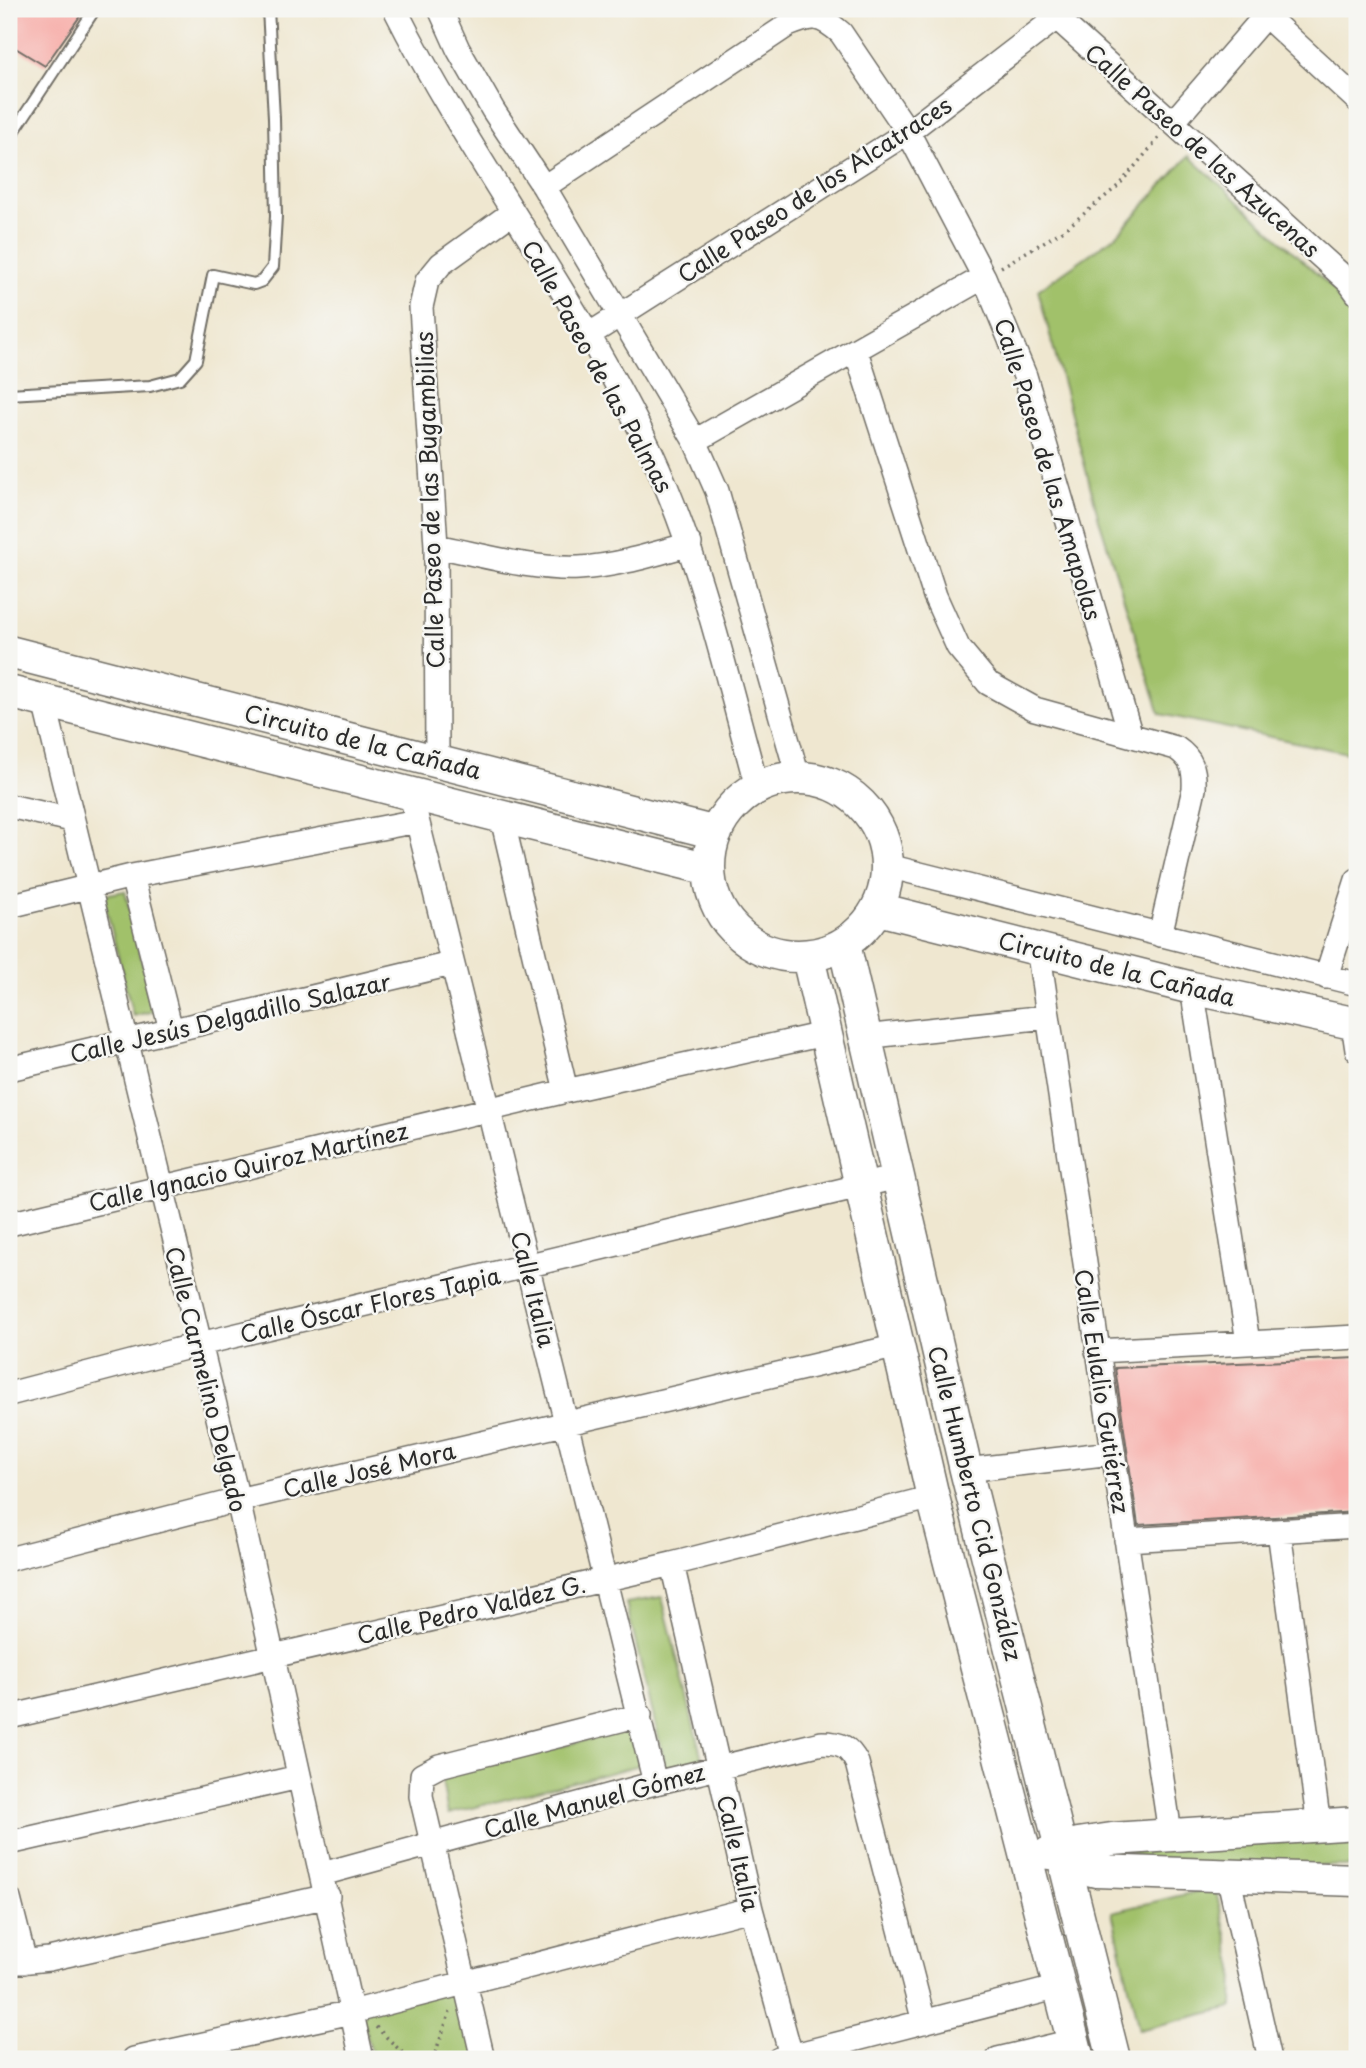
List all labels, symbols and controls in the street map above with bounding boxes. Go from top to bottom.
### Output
street label: Calle Paseo de las Azucenas [1078,35,1328,265]
street label: Calle Paseo de los Alcatraces [670,87,958,291]
street label: Calle Paseo de las Palmas [514,233,682,499]
street label: Calle Paseo de las Amapolas [986,314,1112,624]
street label: Calle Paseo de las Bugambilias [406,331,452,669]
street label: Circuito de la Cañada [241,695,486,787]
street label: Circuito de la Cañada [995,922,1240,1014]
street label: Calle Jesús Delgadillo Salazar [66,963,395,1071]
street label: Calle Ignacio Quiroz Martínez [85,1112,411,1220]
street label: Calle Italia [503,1227,565,1351]
street label: Calle Carmelino Delgado [157,1242,257,1516]
street label: Calle Óscar Flores Tapia [236,1257,504,1351]
street label: Calle Eulalio Gutiérrez [1066,1266,1140,1516]
street label: Calle Humberto Cid González [920,1342,1032,1664]
street label: Calle José Mora [279,1432,459,1506]
street label: Calle Pedro Valdez G. [353,1566,589,1652]
street label: Calle Manuel Gómez [480,1754,708,1846]
street label: Calle Italia [709,1791,769,1915]

